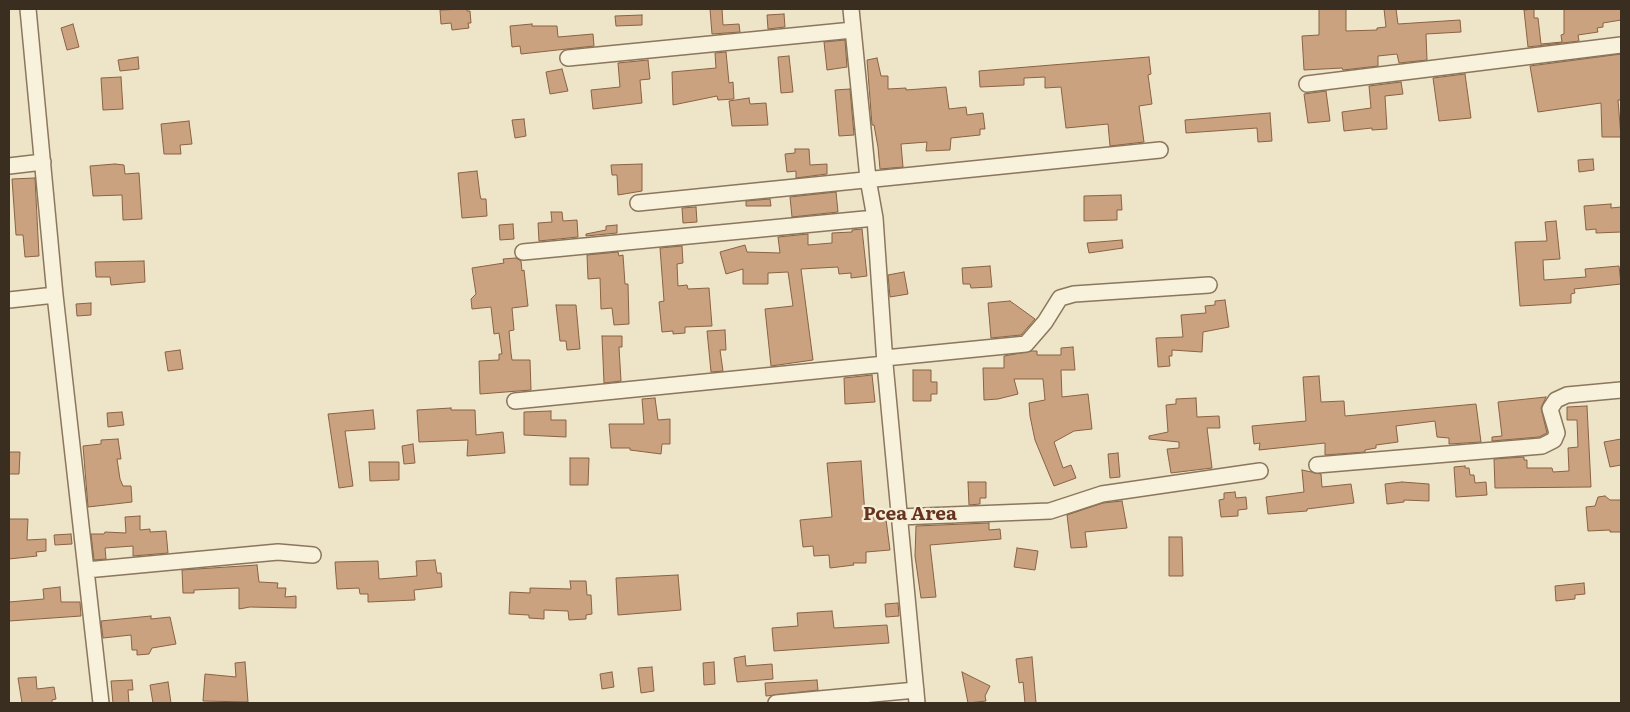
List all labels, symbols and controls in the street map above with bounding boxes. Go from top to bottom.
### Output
district label: Pcea Area [863,503,957,525]

